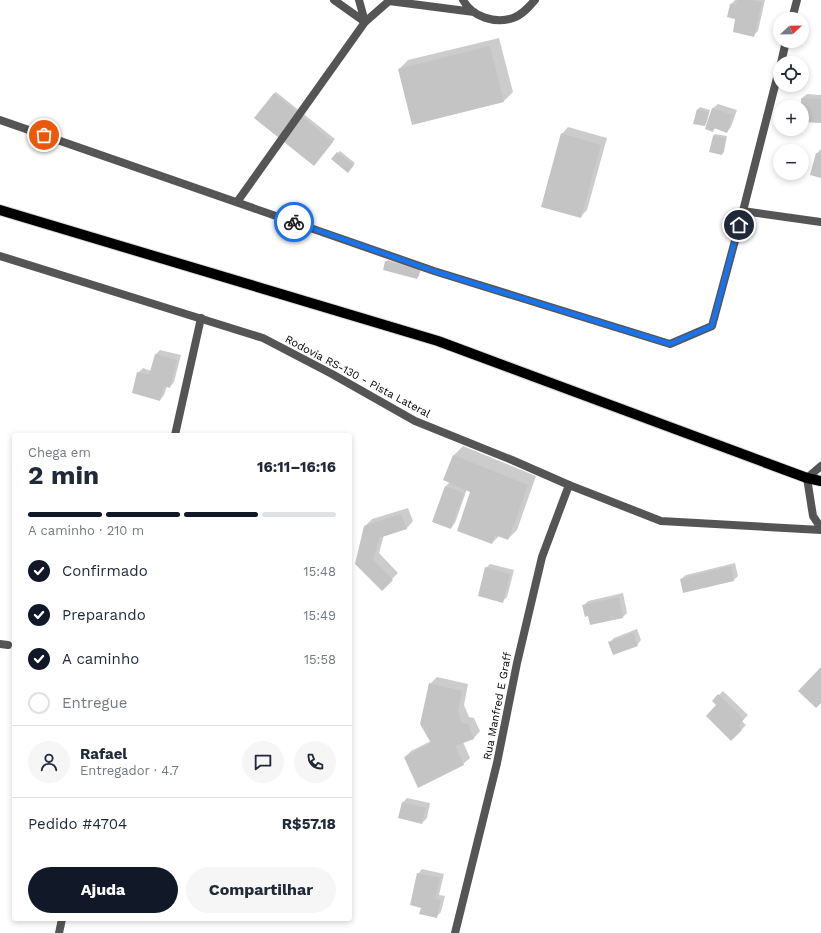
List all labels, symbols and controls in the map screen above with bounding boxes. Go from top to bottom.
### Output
north arrow [773,12,809,48]
map controls [773,12,809,180]
button: locate [773,56,809,92]
button: + [773,100,809,136]
pin [27,118,61,152]
icon: bag [33,124,55,146]
button: − [773,144,809,180]
courier [274,202,314,242]
pin [722,208,756,242]
icon: bike [283,211,305,233]
icon: home [728,214,750,236]
street label: Rodovia RS-130 - Pista Lateral [283,332,433,421]
text: Chega em [28,445,91,460]
text: 16:11–16:16 [257,458,336,476]
text: 2 min [28,460,99,490]
text: A caminho · 210 m [28,523,144,538]
icon: check [28,560,50,582]
text: Confirmado [62,562,148,580]
text: 15:48 [304,564,336,579]
icon: check [28,604,50,626]
text: Preparando [62,606,146,624]
text: 15:49 [304,608,336,623]
icon: check [28,648,50,670]
text: A caminho [62,650,139,668]
street label: Rua Manfred E Graff [481,651,514,761]
text: 15:58 [304,652,336,667]
text: Entregue [62,694,127,712]
button: person [28,741,70,783]
button: chat [242,741,284,783]
button: phone [294,741,336,783]
text: Rafael [80,745,127,763]
text: Entregador · 4.7 [80,763,179,778]
text: Pedido #4704 [28,815,127,833]
text: R$57.18 [282,815,336,833]
button: Ajuda [28,867,178,913]
button: Compartilhar [186,867,336,913]

